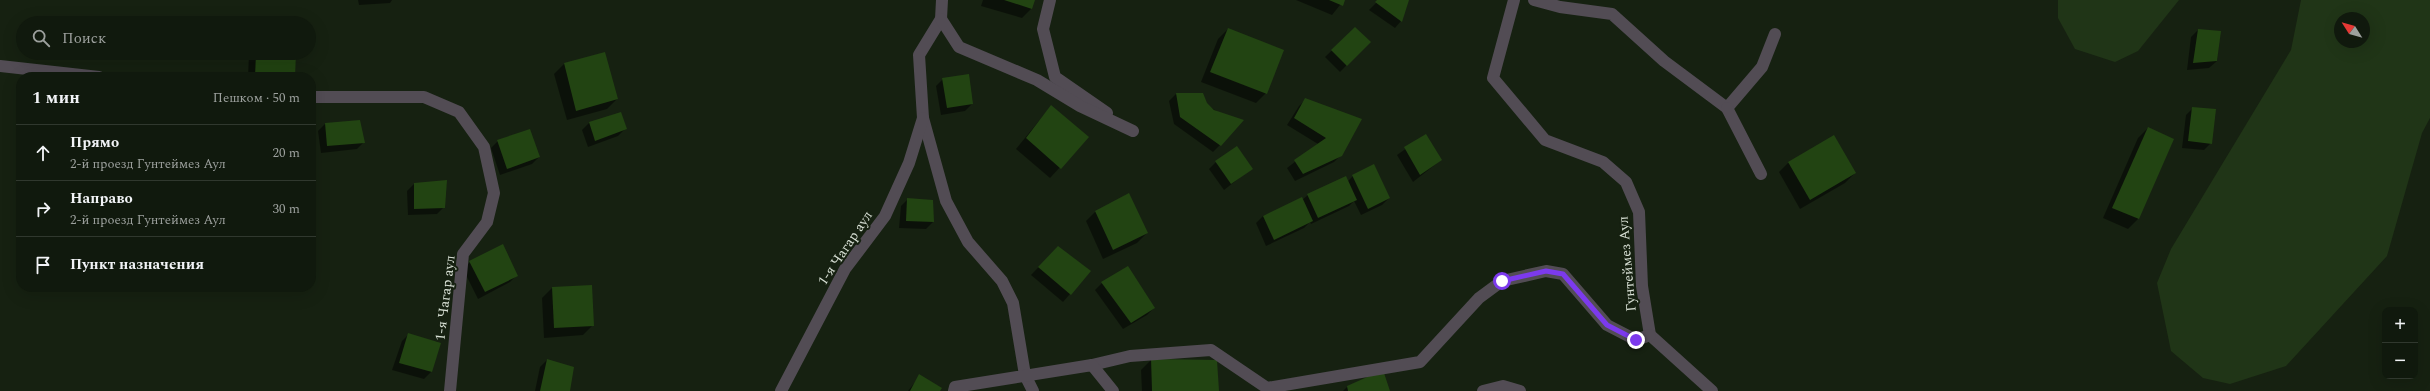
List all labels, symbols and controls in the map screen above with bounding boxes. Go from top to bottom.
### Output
north arrow [2334,12,2370,48]
search box [16,16,316,60]
icon: search [30,27,52,49]
text: Поиск [62,27,106,50]
text: 1 мин [32,85,80,111]
text: Пешком · 50 m [213,88,300,108]
text: Прямо [70,131,119,154]
icon: ahead [32,142,54,164]
text: 20 m [273,143,300,163]
text: 2-й проезд Гунтеймез Аул [70,154,226,174]
text: Направо [70,187,133,210]
icon: right [32,198,54,220]
text: 30 m [273,199,300,219]
street label: 1-я Чагар аул [812,206,878,290]
text: 2-й проезд Гунтеймез Аул [70,210,226,230]
street label: Гунтеймез Аул [1612,215,1642,313]
text: Пункт назначения [70,253,204,276]
icon: arrive [32,254,54,276]
street label: 1-я Чагар аул [429,254,461,342]
route start [1493,272,1511,290]
map controls [2382,307,2418,379]
button: + [2382,307,2418,343]
route end [1627,331,1645,349]
button: − [2382,343,2418,379]

